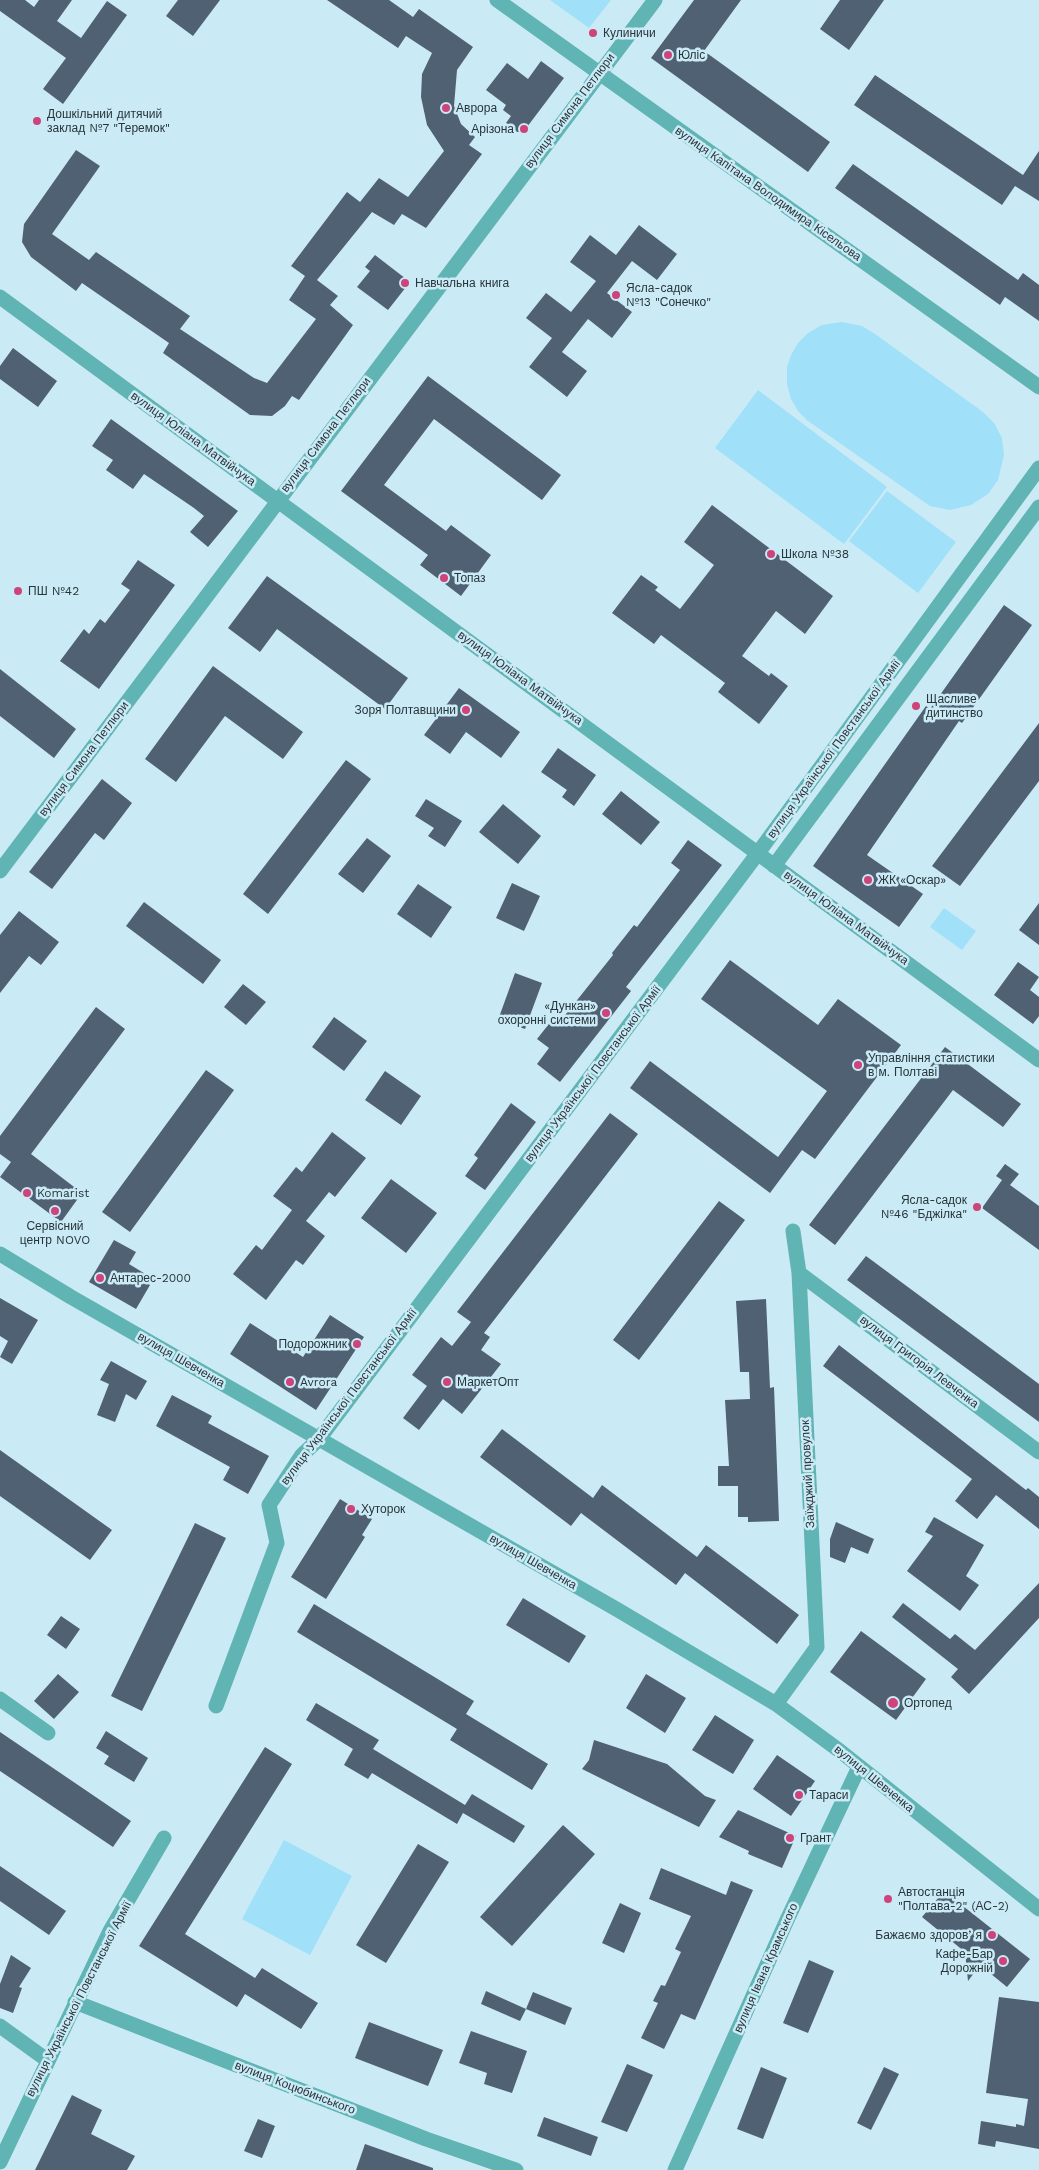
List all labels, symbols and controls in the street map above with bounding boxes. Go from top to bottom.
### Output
place label: Кулиничи [603,26,656,40]
marker: Кулиничи [587,27,599,39]
place label: Юліс [678,48,705,62]
marker: Юліс [662,49,674,61]
street label: вулиця Симона Петлюри [522,51,618,171]
place label: Аврора [456,101,497,115]
marker: Аврора [440,102,452,114]
place label: Дошкільний дитячий заклад №7 "Теремок" [47,107,170,135]
marker: Дошкільний дитячий заклад №7 "Теремок" [31,115,43,127]
place label: Арізона [471,122,514,136]
marker: Арізона [518,123,530,135]
street label: вулиця Капітана Володимира Кісельова [672,124,864,264]
place label: Навчальна книга [415,276,509,290]
marker: Навчальна книга [399,277,411,289]
place label: Ясла-садок №13 "Сонечко" [626,281,711,309]
marker: Ясла-садок №13 "Сонечко" [610,289,622,301]
street label: вулиця Симона Петлюри [278,375,374,495]
street label: вулиця Юліана Матвійчука [128,389,258,489]
place label: Школа №38 [781,547,849,561]
marker: Школа №38 [765,548,777,560]
place label: Топаз [454,571,486,585]
marker: Топаз [438,572,450,584]
place label: ПШ №42 [28,584,79,598]
marker: ПШ №42 [12,585,24,597]
street label: вулиця Юліана Матвійчука [455,628,585,728]
street label: вулиця Української Повстанської Армії [764,657,904,841]
place label: Щасливе дитинство [926,692,983,720]
street label: вулиця Симона Петлюри [36,699,132,819]
marker: Щасливе дитинство [910,700,922,712]
place label: Зоря Полтавщини [355,703,456,717]
marker: Зоря Полтавщини [460,704,472,716]
street label: вулиця Юліана Матвійчука [781,868,911,968]
place label: ЖК «Оскар» [878,873,946,887]
marker: ЖК «Оскар» [862,874,874,886]
street label: вулиця Української Повстанської Армії [522,983,664,1165]
place label: «Дункан» охоронні системи [498,999,596,1027]
marker: «Дункан» охоронні системи [600,1007,612,1019]
place label: Управління статистики в м. Полтаві [868,1051,995,1079]
marker: Управління статистики в м. Полтаві [852,1059,864,1071]
place label: Komarist [37,1186,89,1200]
marker: Komarist [21,1187,33,1199]
place label: Ясла-садок №46 "Бджілка" [881,1193,967,1221]
marker: Ясла-садок №46 "Бджілка" [971,1201,983,1213]
marker: Сервісний центр NOVO [49,1205,61,1217]
place label: Сервісний центр NOVO [20,1219,90,1247]
place label: Антарес-2000 [110,1271,191,1285]
marker: Антарес-2000 [94,1272,106,1284]
street label: вулиця Української Повстанської Армії [278,1306,420,1488]
street label: вулиця Григорія Левченка [857,1313,981,1411]
street label: вулиця Шевченка [135,1329,227,1391]
place label: Подорожник [278,1337,347,1351]
marker: Подорожник [351,1338,363,1350]
place label: Avrora [300,1375,337,1389]
place label: МаркетОпт [457,1375,519,1389]
marker: Avrora [284,1376,296,1388]
marker: МаркетОпт [441,1376,453,1388]
street label: Заїжджий провулок [798,1419,818,1529]
place label: Хуторок [361,1502,405,1516]
marker: Хуторок [345,1503,357,1515]
street label: вулиця Шевченка [487,1531,579,1593]
marker: Ортопед [886,1696,900,1710]
place label: Ортопед [904,1696,952,1710]
street label: вулиця Шевченка [831,1742,917,1816]
place label: Тараси [809,1788,849,1802]
marker: Тараси [793,1789,805,1801]
place label: Грант [800,1831,831,1845]
marker: Грант [784,1832,796,1844]
place label: Автостанція "Полтава-2" (АС-2) [898,1885,1009,1913]
marker: Автостанція "Полтава-2" (АС-2) [882,1893,894,1905]
street label: вулиця Української Повстанської Армії [23,1899,135,2099]
street label: вулиця Івана Крамського [731,1901,801,2035]
place label: Бажаємо здоровʼя [875,1928,982,1942]
marker: Бажаємо здоровʼя [986,1929,998,1941]
place label: Кафе-Бар Дорожній [935,1947,993,1975]
marker: Кафе-Бар Дорожній [997,1955,1009,1967]
street label: вулиця Коцюбинського [233,2058,357,2118]

